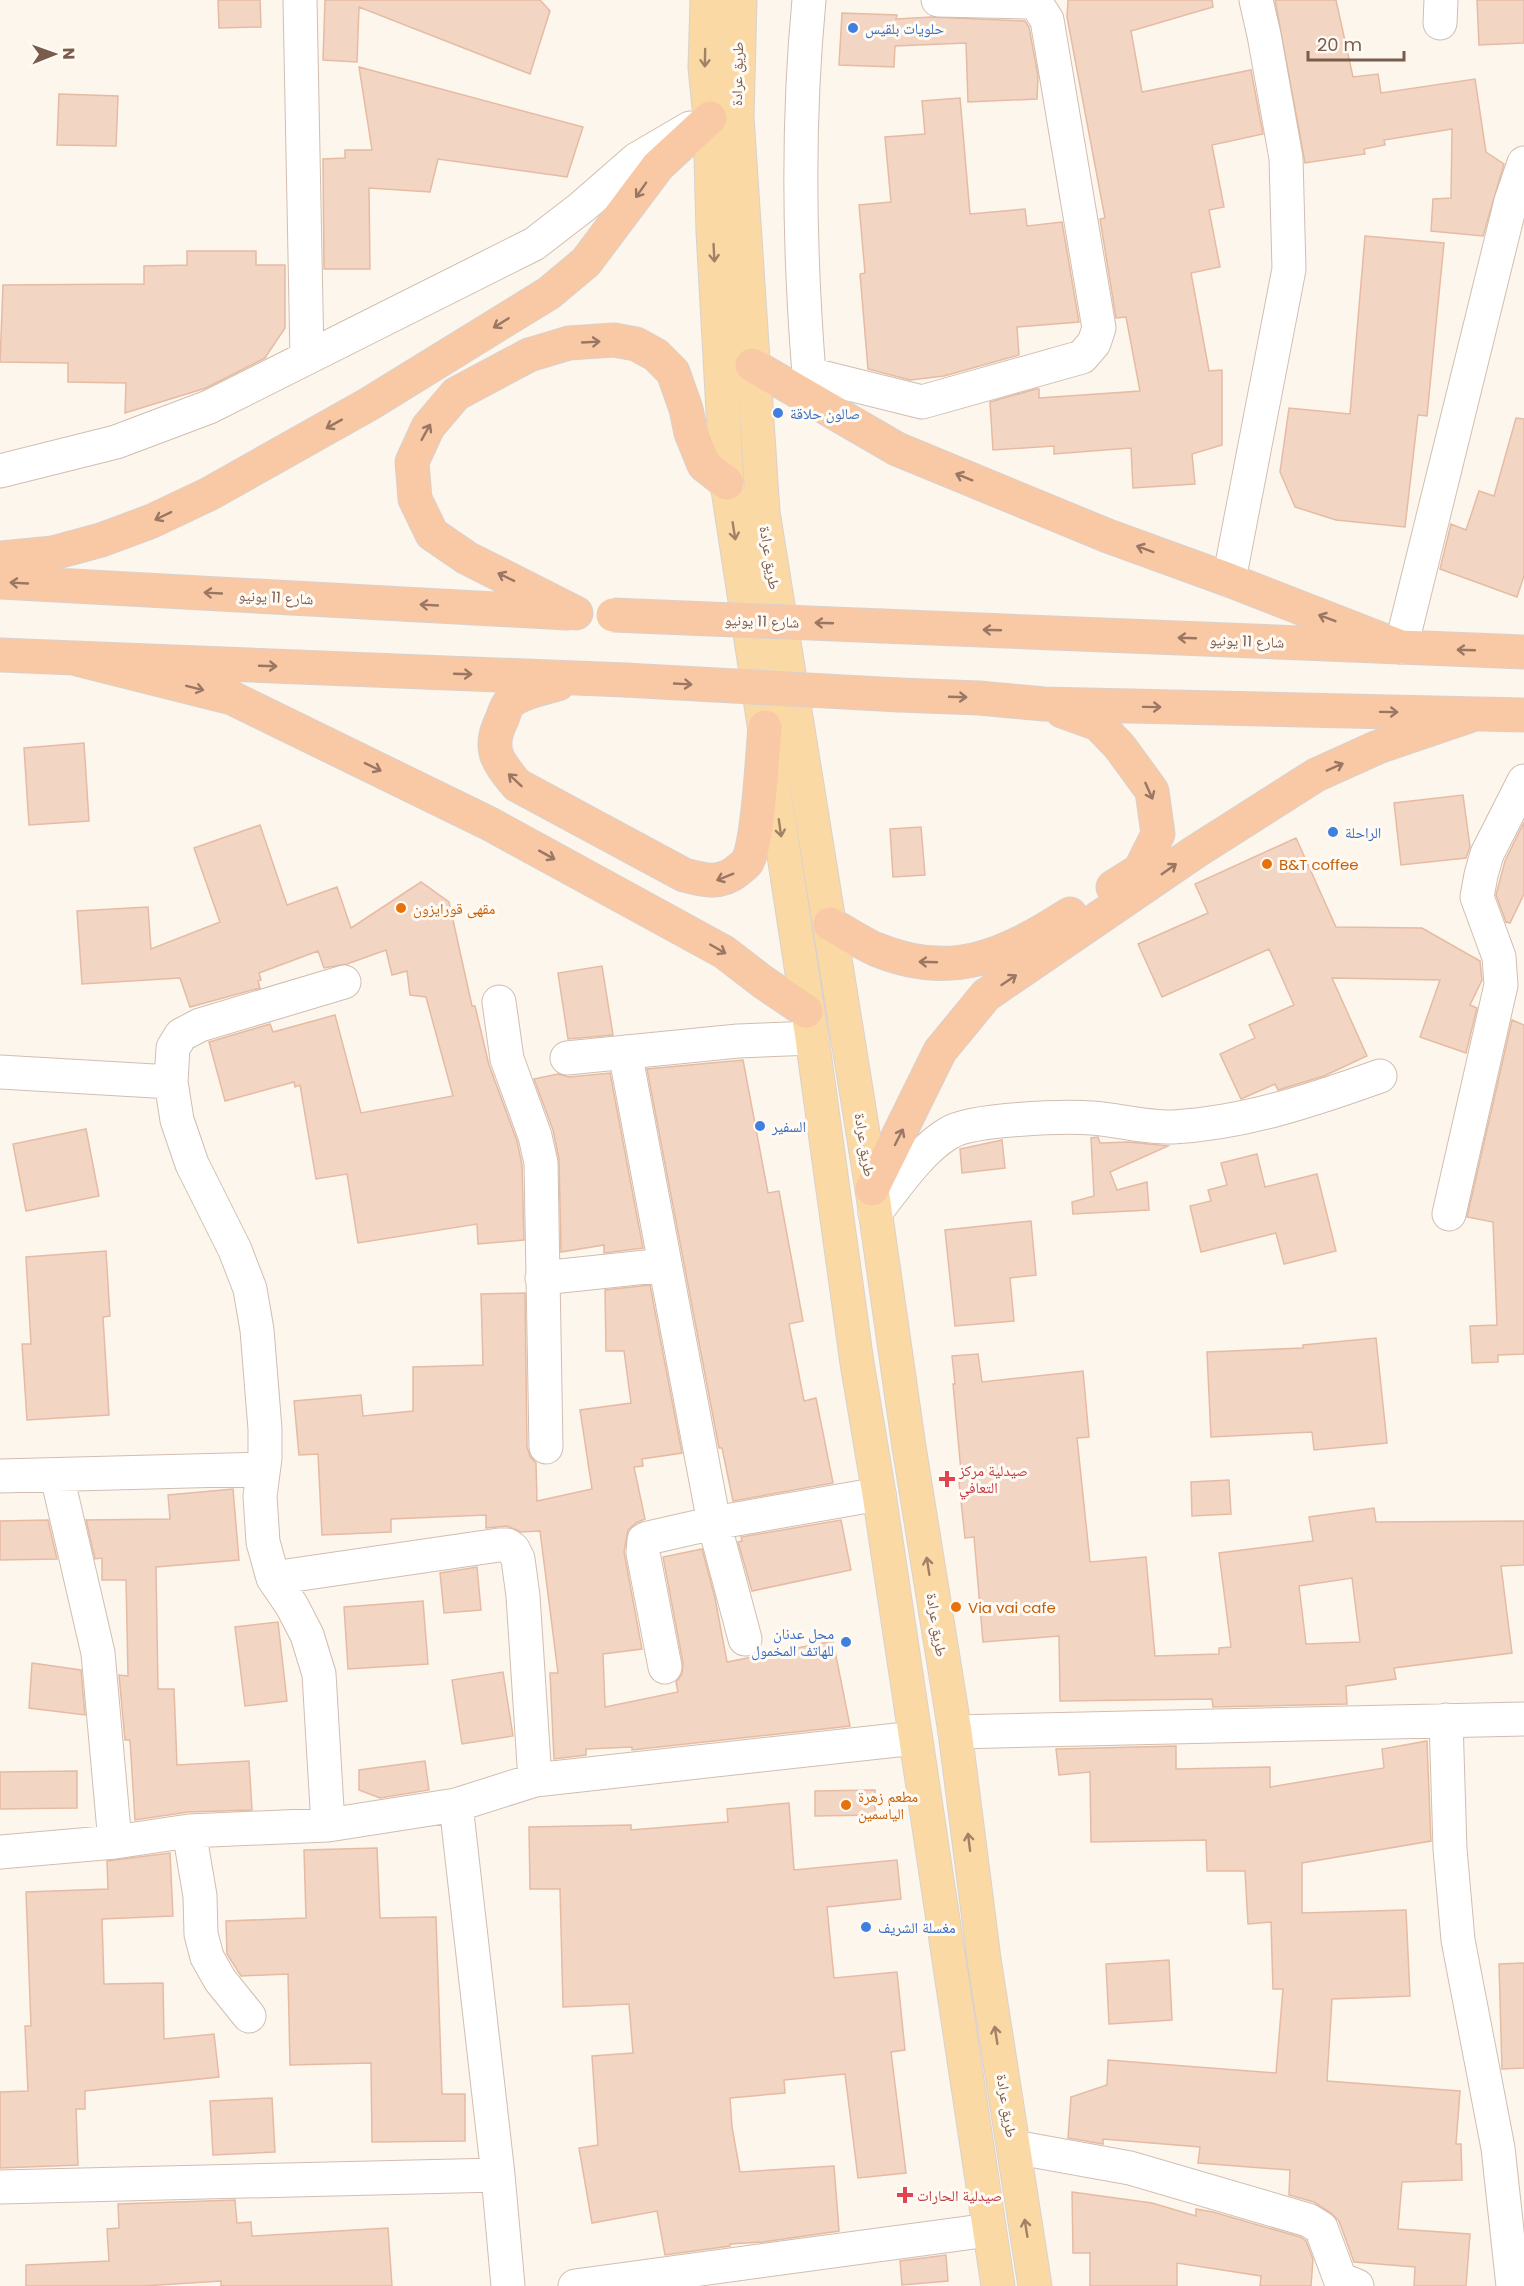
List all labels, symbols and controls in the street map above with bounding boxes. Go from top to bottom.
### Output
place label: حلويات بلقيس [865,18,944,39]
marker: حلويات بلقيس [846,21,860,35]
north arrow [24,24,84,84]
scale bar [1308,24,1404,62]
text: 20 m [1317,32,1362,57]
street label: طريق عرادة [726,42,748,106]
text: N [57,48,80,60]
one-way arrow [699,48,711,68]
one-way arrow [635,182,647,198]
one-way arrow [708,243,719,263]
one-way arrow [493,317,510,329]
one-way arrow [581,336,601,347]
place label: صالون حلاقة [790,403,860,424]
marker: صالون حلاقة [771,406,785,420]
one-way arrow [326,418,343,430]
one-way arrow [420,424,432,441]
one-way arrow [955,471,973,482]
one-way arrow [154,511,172,522]
one-way arrow [729,521,740,541]
street label: طريق عرادة [755,525,785,591]
one-way arrow [1136,543,1155,554]
one-way arrow [497,570,515,582]
one-way arrow [9,577,29,588]
street label: شارع 11 يونيو [238,585,314,609]
one-way arrow [204,588,224,599]
one-way arrow [420,600,440,611]
street label: شارع 11 يونيو [724,609,800,633]
one-way arrow [1318,612,1337,623]
one-way arrow [814,618,834,629]
one-way arrow [982,625,1002,636]
street label: شارع 11 يونيو [1209,629,1285,653]
one-way arrow [1177,633,1197,644]
one-way arrow [1456,644,1476,655]
one-way arrow [258,660,278,672]
one-way arrow [453,668,473,679]
one-way arrow [673,678,693,689]
one-way arrow [185,683,204,695]
one-way arrow [947,692,967,703]
one-way arrow [1142,701,1162,712]
one-way arrow [1379,706,1399,718]
one-way arrow [1325,760,1343,772]
one-way arrow [364,761,382,773]
one-way arrow [507,773,522,787]
one-way arrow [1144,781,1155,799]
one-way arrow [774,817,785,837]
place label: الراحلة [1345,822,1381,843]
marker: الراحلة [1326,825,1340,839]
one-way arrow [538,849,555,861]
place label: B&T coffee [1279,854,1359,875]
marker: B&T coffee [1260,857,1274,871]
one-way arrow [1161,863,1177,875]
one-way arrow [716,872,735,883]
place label: مقهى قورايزون [413,898,496,919]
marker: مقهى قورايزون [394,901,408,915]
one-way arrow [709,943,726,955]
one-way arrow [919,957,939,968]
one-way arrow [1000,974,1017,986]
street label: طريق عرادة [850,1112,880,1178]
place label: السفير [771,1116,806,1137]
marker: السفير [753,1119,767,1133]
one-way arrow [894,1128,905,1146]
place label: صيدلية مركز التعافي [958,1460,1028,1499]
marker: صيدلية مركز التعافي [940,1472,954,1486]
one-way arrow [922,1557,933,1577]
street label: طريق عرادة [922,1592,952,1658]
place label: Via vai cafe [968,1597,1056,1618]
marker: Via vai cafe [949,1600,963,1614]
place label: محل عدنان للهاتف المخمول [751,1623,834,1661]
marker: محل عدنان للهاتف المخمول [839,1635,853,1649]
place label: مطعم زهرة الياسمين [858,1786,918,1824]
marker: مطعم زهرة الياسمين [839,1798,853,1812]
one-way arrow [963,1833,974,1853]
place label: مغسلة الشريف [878,1917,956,1938]
marker: مغسلة الشريف [859,1920,873,1934]
one-way arrow [990,2026,1001,2046]
street label: طريق عرادة [992,2073,1022,2139]
place label: صيدلية الحارات [917,2185,1002,2206]
marker: صيدلية الحارات [898,2188,912,2202]
one-way arrow [1020,2219,1031,2239]

